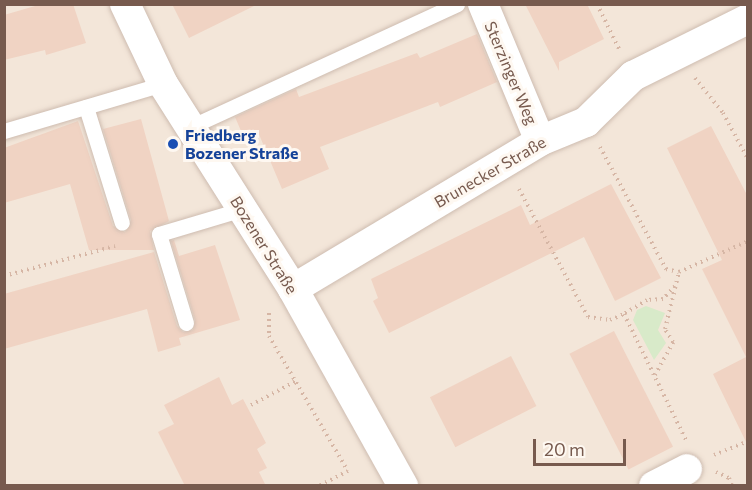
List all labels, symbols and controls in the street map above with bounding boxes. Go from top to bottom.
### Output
street label: Sterzinger Weg [481,18,541,128]
place label: Friedberg Bozener Straße [185,125,298,163]
street label: Brunecker Straße [431,132,549,212]
marker: Friedberg Bozener Straße [166,137,180,151]
street label: Bozener Straße [226,192,302,298]
scale bar [536,427,629,465]
text: 20 m [544,438,585,460]

